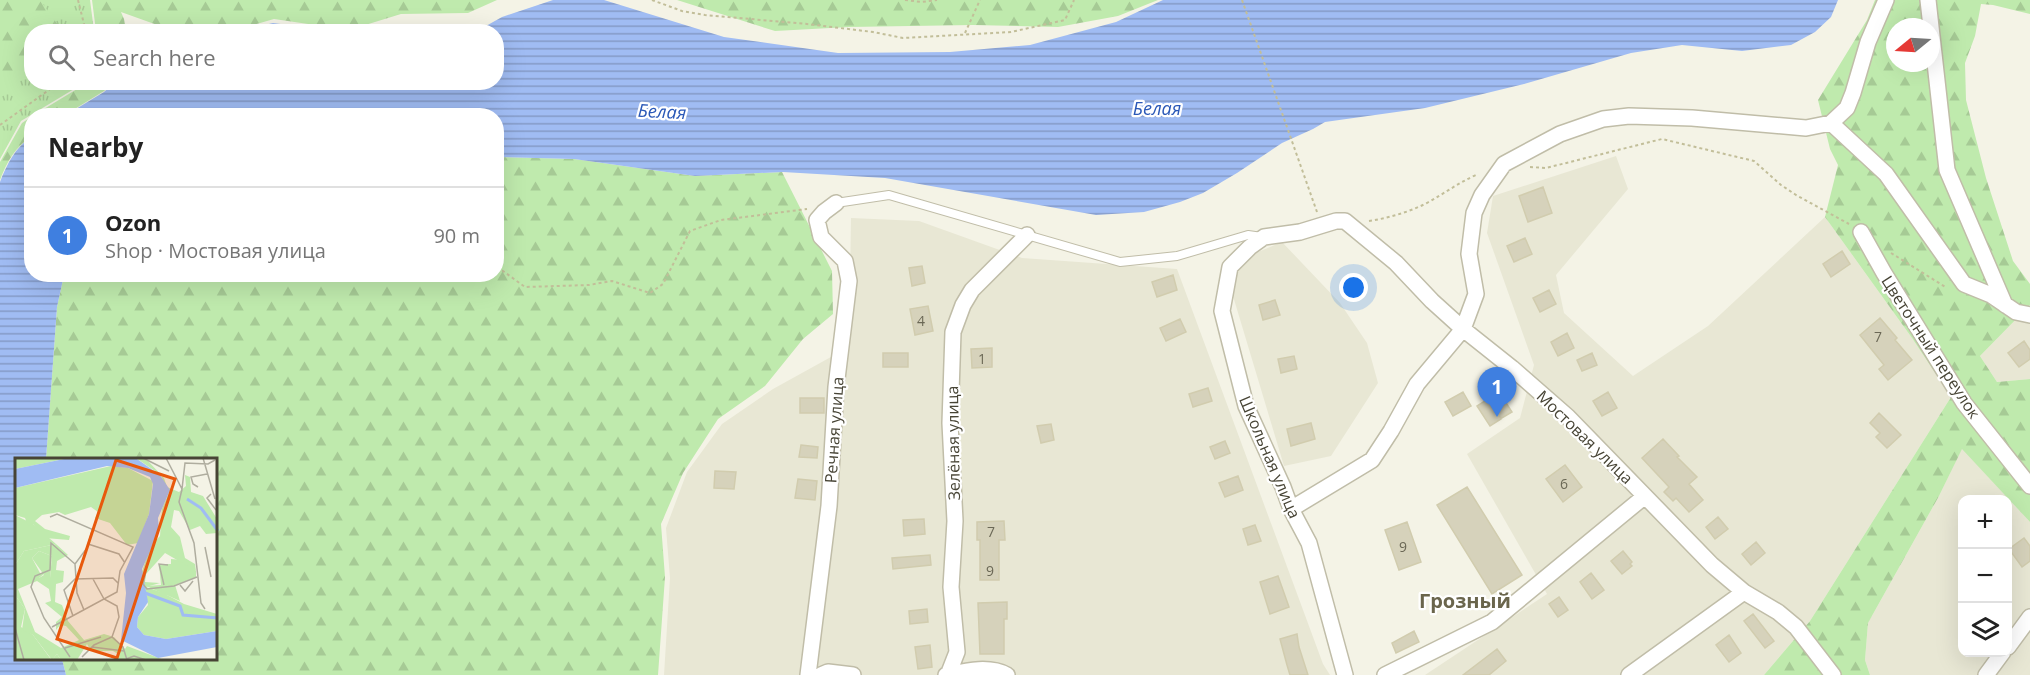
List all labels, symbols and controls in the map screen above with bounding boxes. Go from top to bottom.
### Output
north arrow [1886,18,1940,72]
search box [24,24,504,90]
icon: search [45,41,78,74]
text: Search here [93,42,216,72]
water label: Белая [1133,96,1181,120]
water label: Белая [637,98,687,124]
text: Nearby [48,129,143,165]
text: Ozon [105,207,161,237]
text: 1 [62,222,73,249]
text: 90 m [433,222,480,249]
text: Shop · Мостовая улица [105,237,326,264]
street label: Цветочный переулок [1876,271,1986,423]
your location [1339,273,1368,302]
house number: 4 [917,311,925,330]
house number: 7 [1874,327,1882,346]
house number: 1 [978,349,986,368]
pin: 1 [1478,368,1516,417]
street label: Речная улица [819,376,849,484]
street label: Зелёная улица [941,385,965,501]
street label: Мостовая улица [1532,385,1638,489]
street label: Школьная улица [1234,392,1306,522]
inset map [15,458,218,660]
house number: 6 [1560,474,1568,493]
map controls [1958,495,2012,657]
button: + [1958,495,2012,549]
house number: 7 [987,522,995,541]
house number: 9 [1399,537,1407,556]
button: − [1958,549,2012,603]
house number: 9 [986,561,994,580]
district label: Грозный [1419,587,1511,614]
button: layers [1958,603,2012,657]

